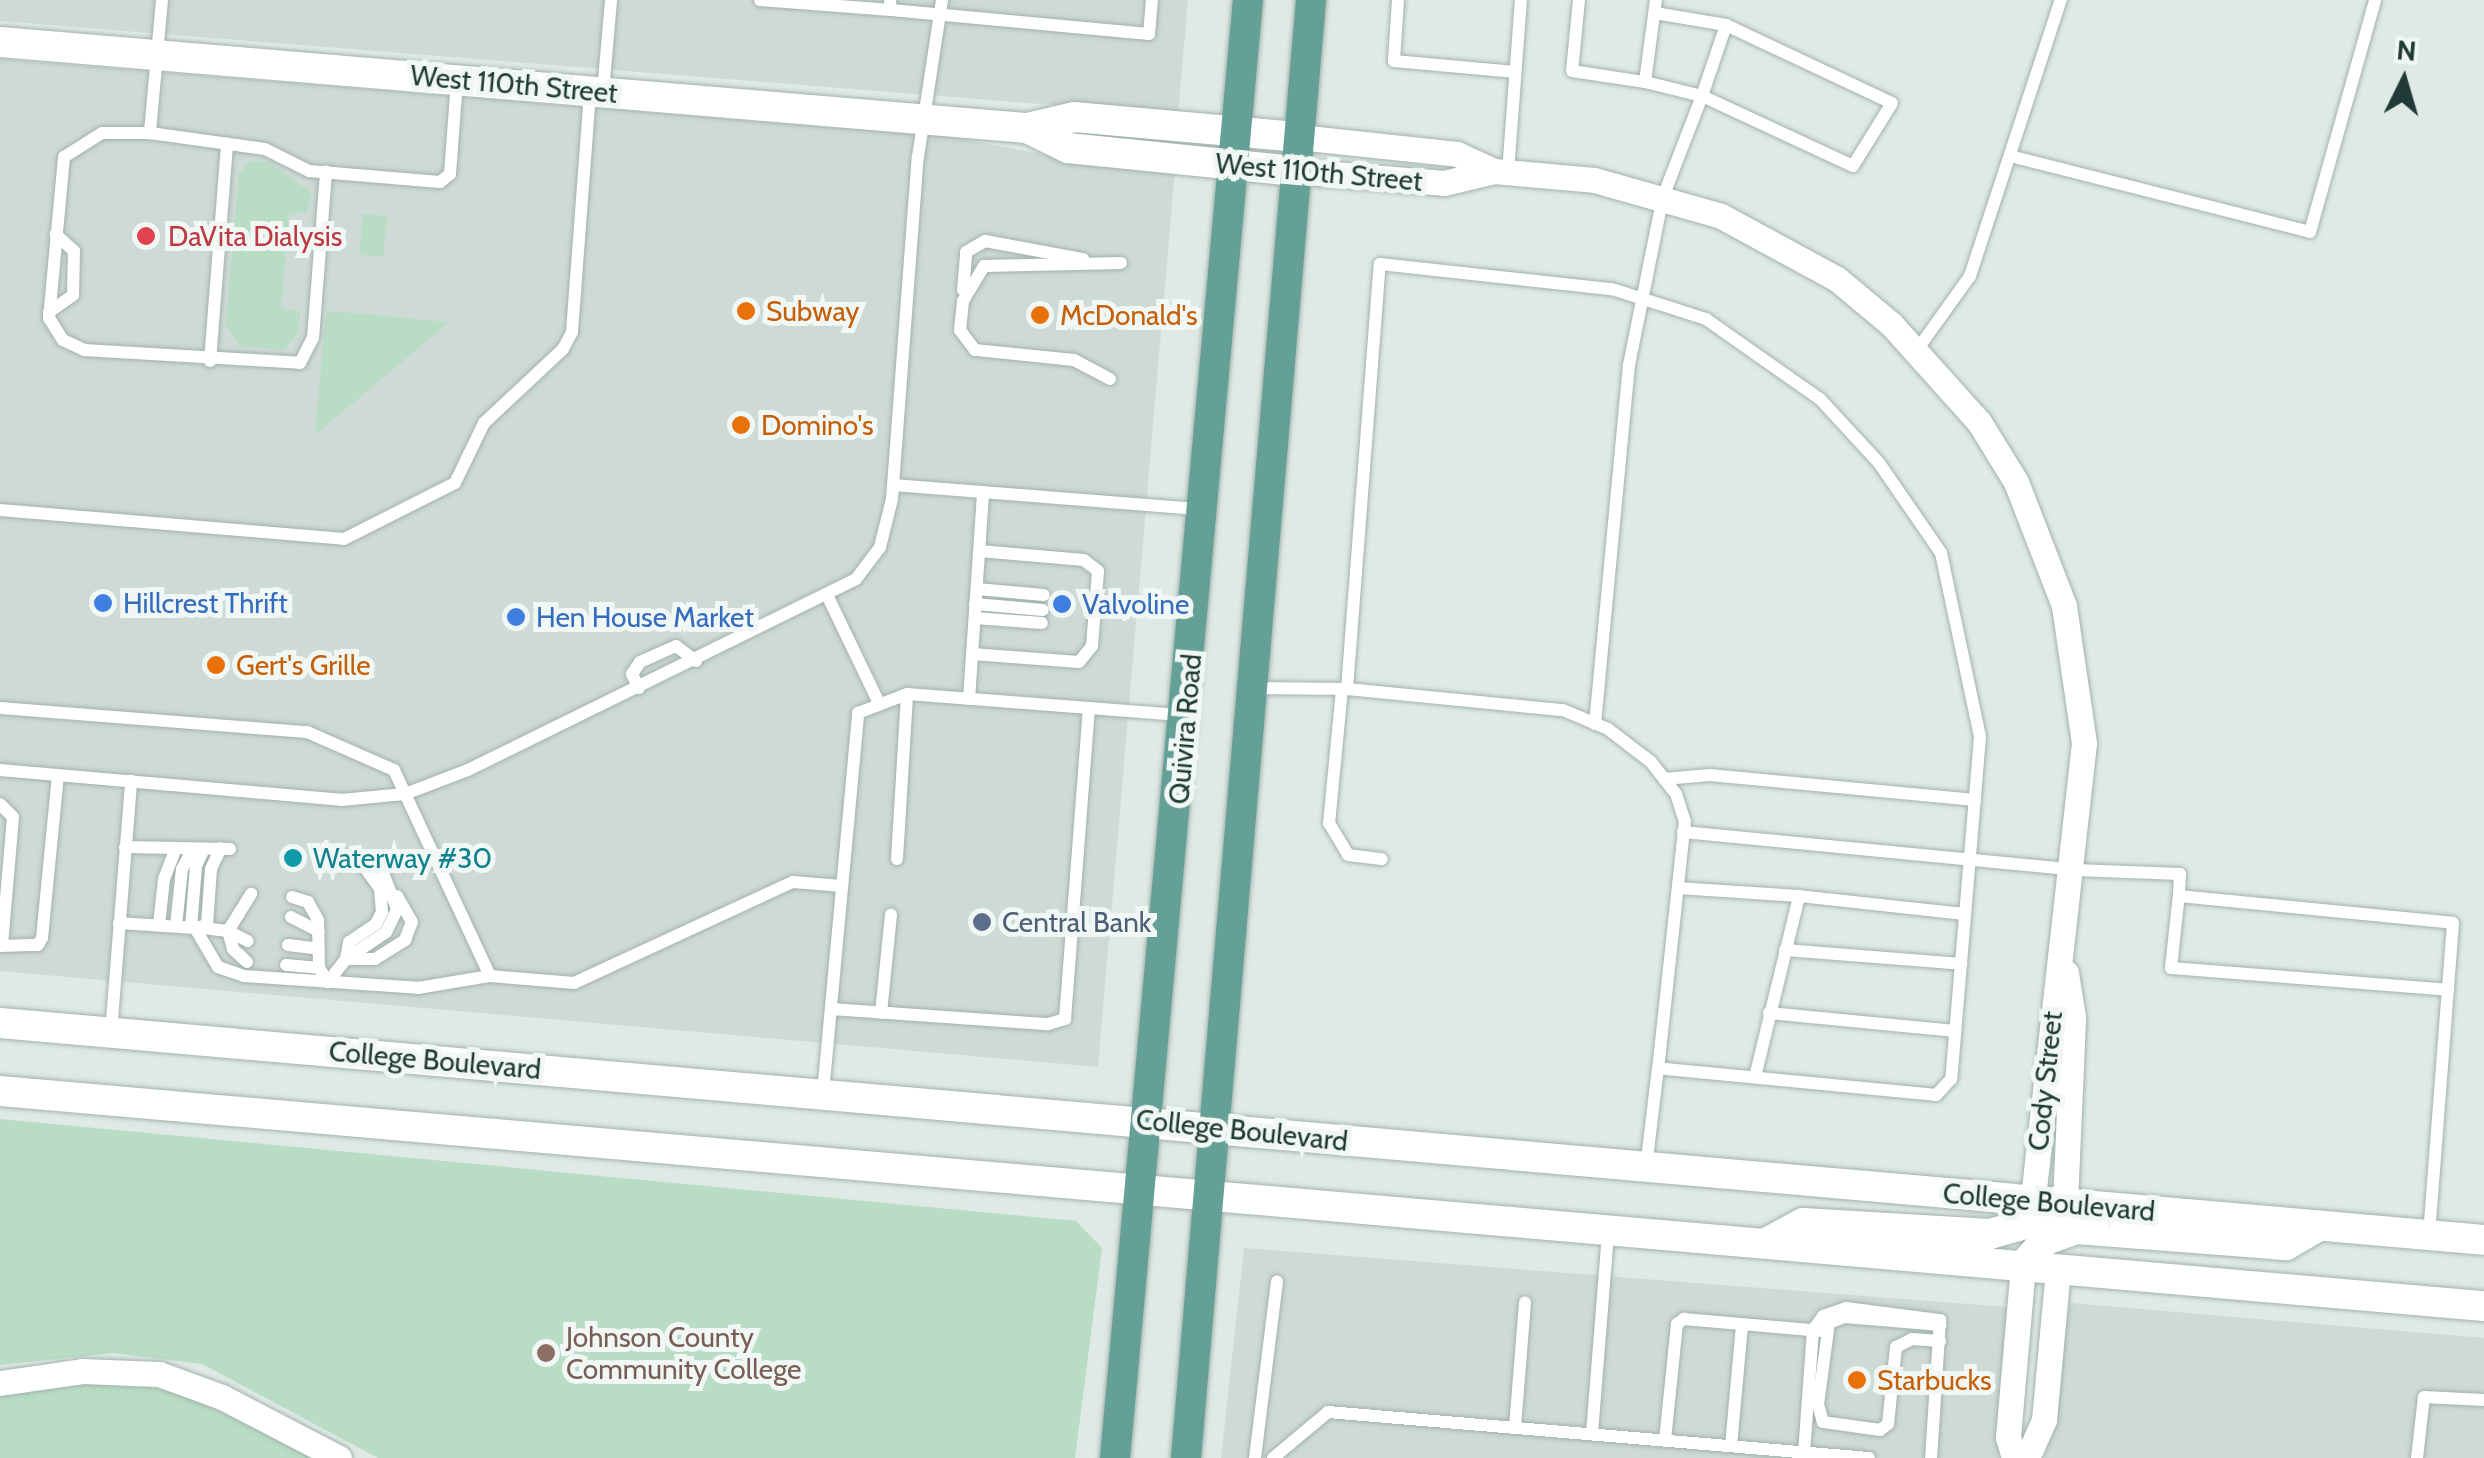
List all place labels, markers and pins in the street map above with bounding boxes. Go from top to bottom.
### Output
place label: DaVita Dialysis [168,219,342,253]
marker: DaVita Dialysis [133,223,159,249]
place label: Subway [766,294,859,328]
place label: McDonald's [1060,298,1198,332]
marker: Subway [735,300,757,322]
marker: McDonald's [1029,304,1051,326]
place label: Domino's [761,408,874,442]
marker: Domino's [730,414,752,436]
place label: Hillcrest Thrift [123,586,288,620]
place label: Valvoline [1082,587,1189,621]
marker: Hillcrest Thrift [92,592,114,614]
marker: Valvoline [1051,593,1073,615]
place label: Hen House Market [536,600,754,634]
marker: Hen House Market [505,606,527,628]
place label: Gert's Grille [236,648,371,682]
marker: Gert's Grille [205,654,227,676]
place label: Waterway #30 [313,841,492,875]
marker: Waterway #30 [282,847,304,869]
place label: Central Bank [1002,905,1151,939]
marker: Central Bank [971,911,993,933]
place label: Johnson County Community College [566,1320,801,1386]
marker: Johnson County Community College [535,1342,557,1364]
place label: Starbucks [1877,1363,1992,1397]
marker: Starbucks [1846,1369,1868,1391]

